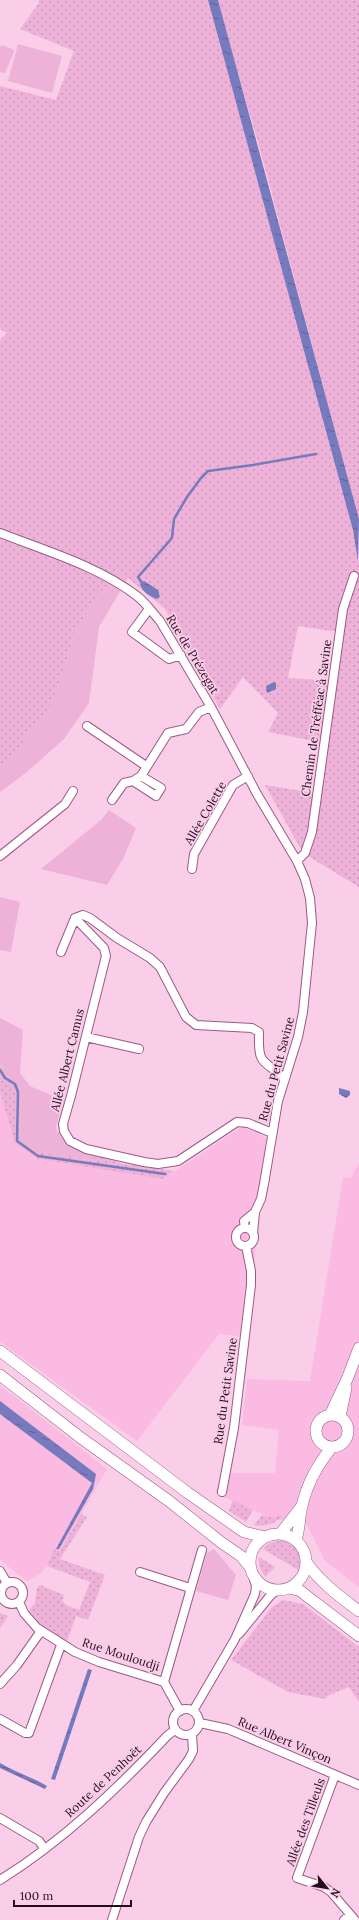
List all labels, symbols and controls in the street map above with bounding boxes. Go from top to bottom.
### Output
street label: Rue de Prézegat [163,612,223,697]
street label: Chemin de Tréfféac à Savine [298,638,335,797]
street label: Allée Colette [180,778,230,848]
street label: Allée Albert Camus [47,1007,87,1114]
street label: Rue du Petit Savine [255,1015,297,1123]
street label: Rue du Petit Savine [210,1336,240,1445]
street label: Rue Mouloudji [80,1634,162,1674]
street label: Rue Albert Vinçon [236,1713,334,1767]
street label: Route de Penhoët [62,1742,145,1820]
street label: Allée des Tilleuls [282,1776,328,1869]
north arrow [307,1868,347,1908]
scale bar [14,1882,131,1908]
text: N [327,1886,344,1901]
text: 100 m [20,1888,53,1903]

